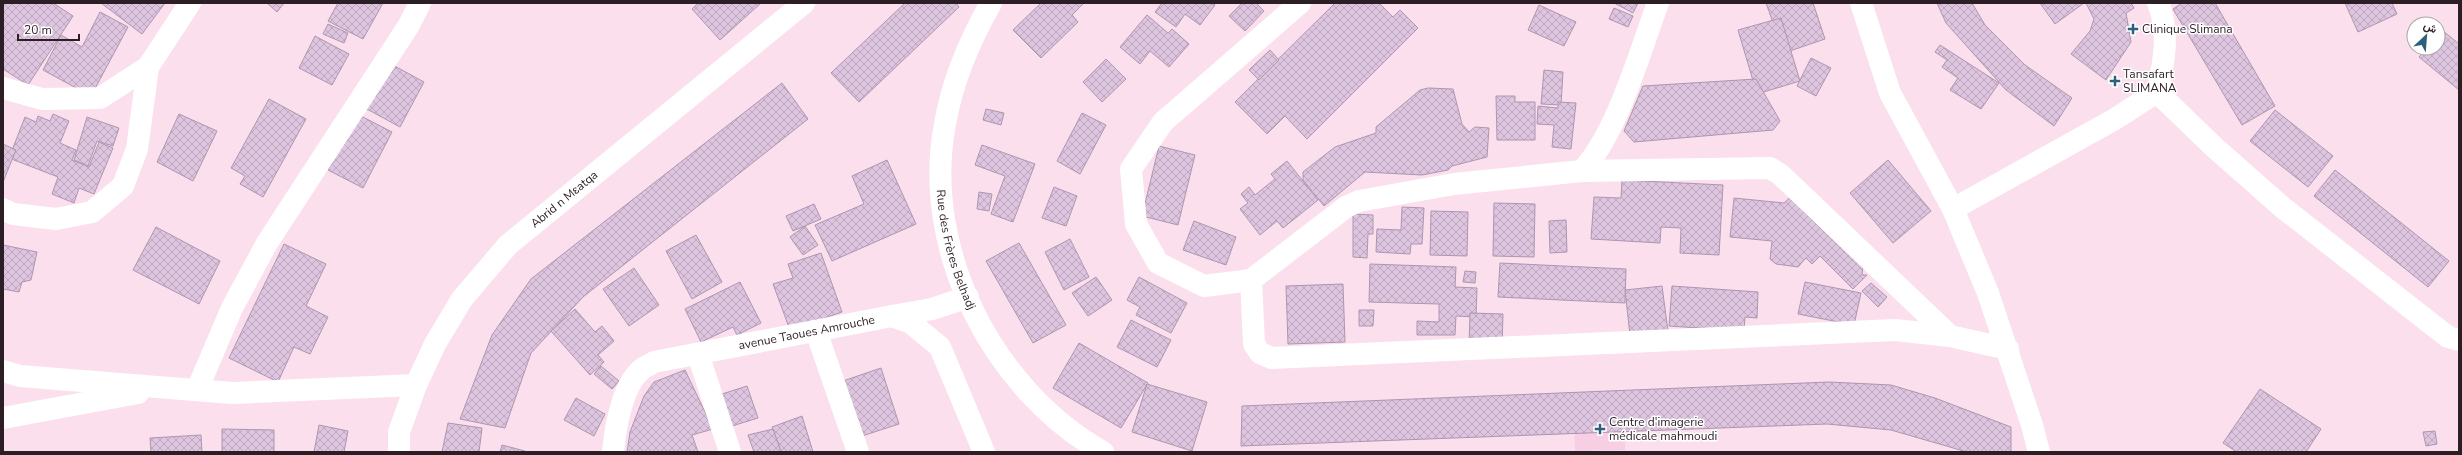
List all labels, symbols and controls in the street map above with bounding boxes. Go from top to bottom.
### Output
scale bar [18,16,79,42]
north arrow [2406,16,2446,56]
text: ش [2421,18,2439,37]
place label: Clinique Slimana [2142,21,2233,37]
text: 20 m [24,22,52,38]
marker: Clinique Slimana [2127,23,2139,35]
place label: Tansafart SLIMANA [2123,66,2177,96]
marker: Tansafart SLIMANA [2110,76,2120,86]
street label: Abrid n Mɛatqa [527,167,601,231]
street label: Rue des Frères Belhadj [933,189,980,313]
street label: avenue Taoues Amrouche [737,312,876,354]
place label: Centre d'imagerie médicale mahmoudi [1609,414,1717,444]
marker: Centre d'imagerie médicale mahmoudi [1594,423,1606,435]

